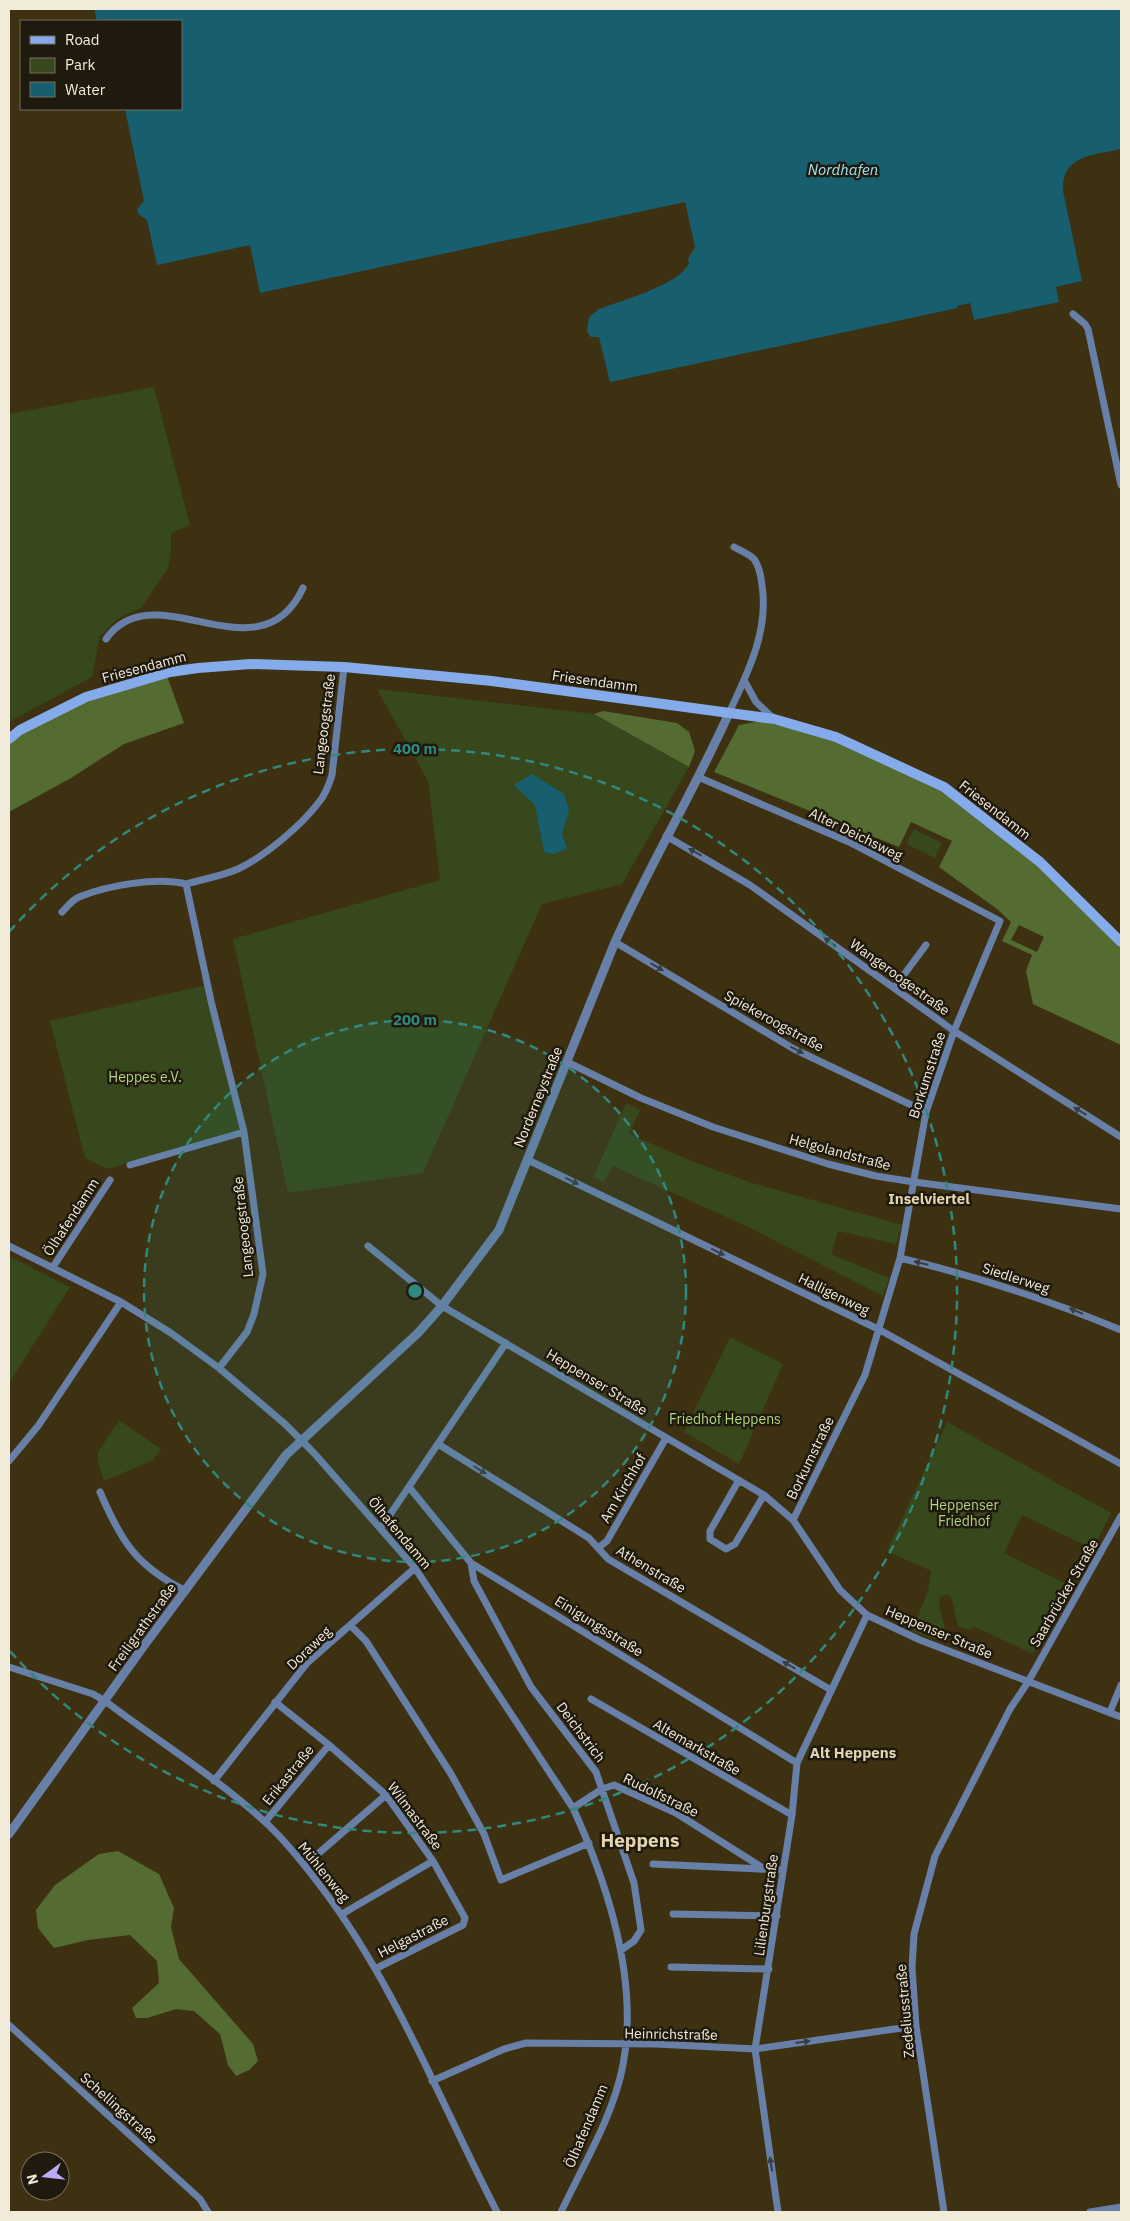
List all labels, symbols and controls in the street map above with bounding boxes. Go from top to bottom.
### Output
legend [20,20,182,110]
text: Road [65,30,100,49]
text: Park [65,55,95,74]
text: Water [65,80,106,99]
water label: Nordhafen [808,160,878,179]
street label: Friesendamm [100,647,188,687]
street label: Friesendamm [551,666,639,696]
street label: Langeoogstraße [309,672,339,775]
text: 400 m [393,739,437,758]
street label: Friesendamm [955,776,1035,844]
street label: Alter Deichsweg [806,804,906,865]
one-way arrow [688,847,701,856]
street label: Wangeroogestraße [846,935,954,1020]
one-way arrow [823,937,837,947]
one-way arrow [650,963,663,972]
street label: Spiekeroogstraße [721,986,827,1056]
text: 200 m [393,1010,437,1029]
street label: Borkumstraße [904,1029,950,1121]
street label: Norderneystraße [510,1044,567,1150]
one-way arrow [789,1046,804,1054]
park label: Heppes e.V. [108,1068,182,1086]
one-way arrow [1073,1107,1086,1116]
street label: Helgolandstraße [787,1130,893,1174]
street label: Ölhafendamm [39,1175,103,1259]
street label: Langeoogstraße [229,1175,257,1278]
one-way arrow [565,1177,579,1185]
district label: Inselviertel [888,1189,970,1208]
one-way arrow [711,1248,726,1256]
one-way arrow [914,1259,929,1267]
street label: Siedlerweg [980,1259,1053,1298]
street label: Halligenweg [795,1269,873,1319]
centre of rings [406,1282,424,1300]
one-way arrow [1069,1307,1083,1315]
street label: Heppenser Straße [543,1345,651,1419]
park label: Friedhof Heppens [669,1410,781,1428]
street label: Borkumstraße [782,1413,838,1503]
street label: Am Kirchhof [596,1450,650,1526]
one-way arrow [473,1465,486,1474]
street label: Ölhafendamm [364,1493,436,1573]
park label: Heppenser Friedhof [929,1496,999,1530]
street label: Saarbrücker Straße [1026,1535,1102,1650]
street label: Athenstraße [613,1541,689,1597]
street label: Freiligrathstraße [104,1579,180,1675]
street label: Einigungsstraße [551,1592,647,1661]
street label: Heppenser Straße [883,1601,996,1663]
street label: Doraweg [283,1622,336,1674]
one-way arrow [783,1661,796,1670]
street label: Deichstrich [552,1698,610,1766]
street label: Altemarkstraße [650,1715,744,1779]
street label: Erikastraße [258,1741,318,1809]
district label: Alt Heppens [810,1743,897,1762]
street label: Rudolfstraße [620,1769,702,1821]
street label: Wilmastraße [384,1779,447,1854]
district label: Heppens [600,1828,680,1852]
street label: Mühlenweg [294,1838,354,1906]
street label: Lilienburgstraße [750,1853,782,1957]
street label: Helgastraße [375,1910,452,1962]
street label: Zedeliusstraße [892,1963,918,2059]
street label: Heinrichstraße [624,2024,718,2044]
one-way arrow [796,2038,812,2046]
street label: Schellingstraße [77,2069,162,2148]
street label: Ölhafendamm [560,2081,612,2171]
north arrow [20,2151,70,2201]
one-way arrow [766,2156,774,2172]
text: N [22,2172,42,2187]

